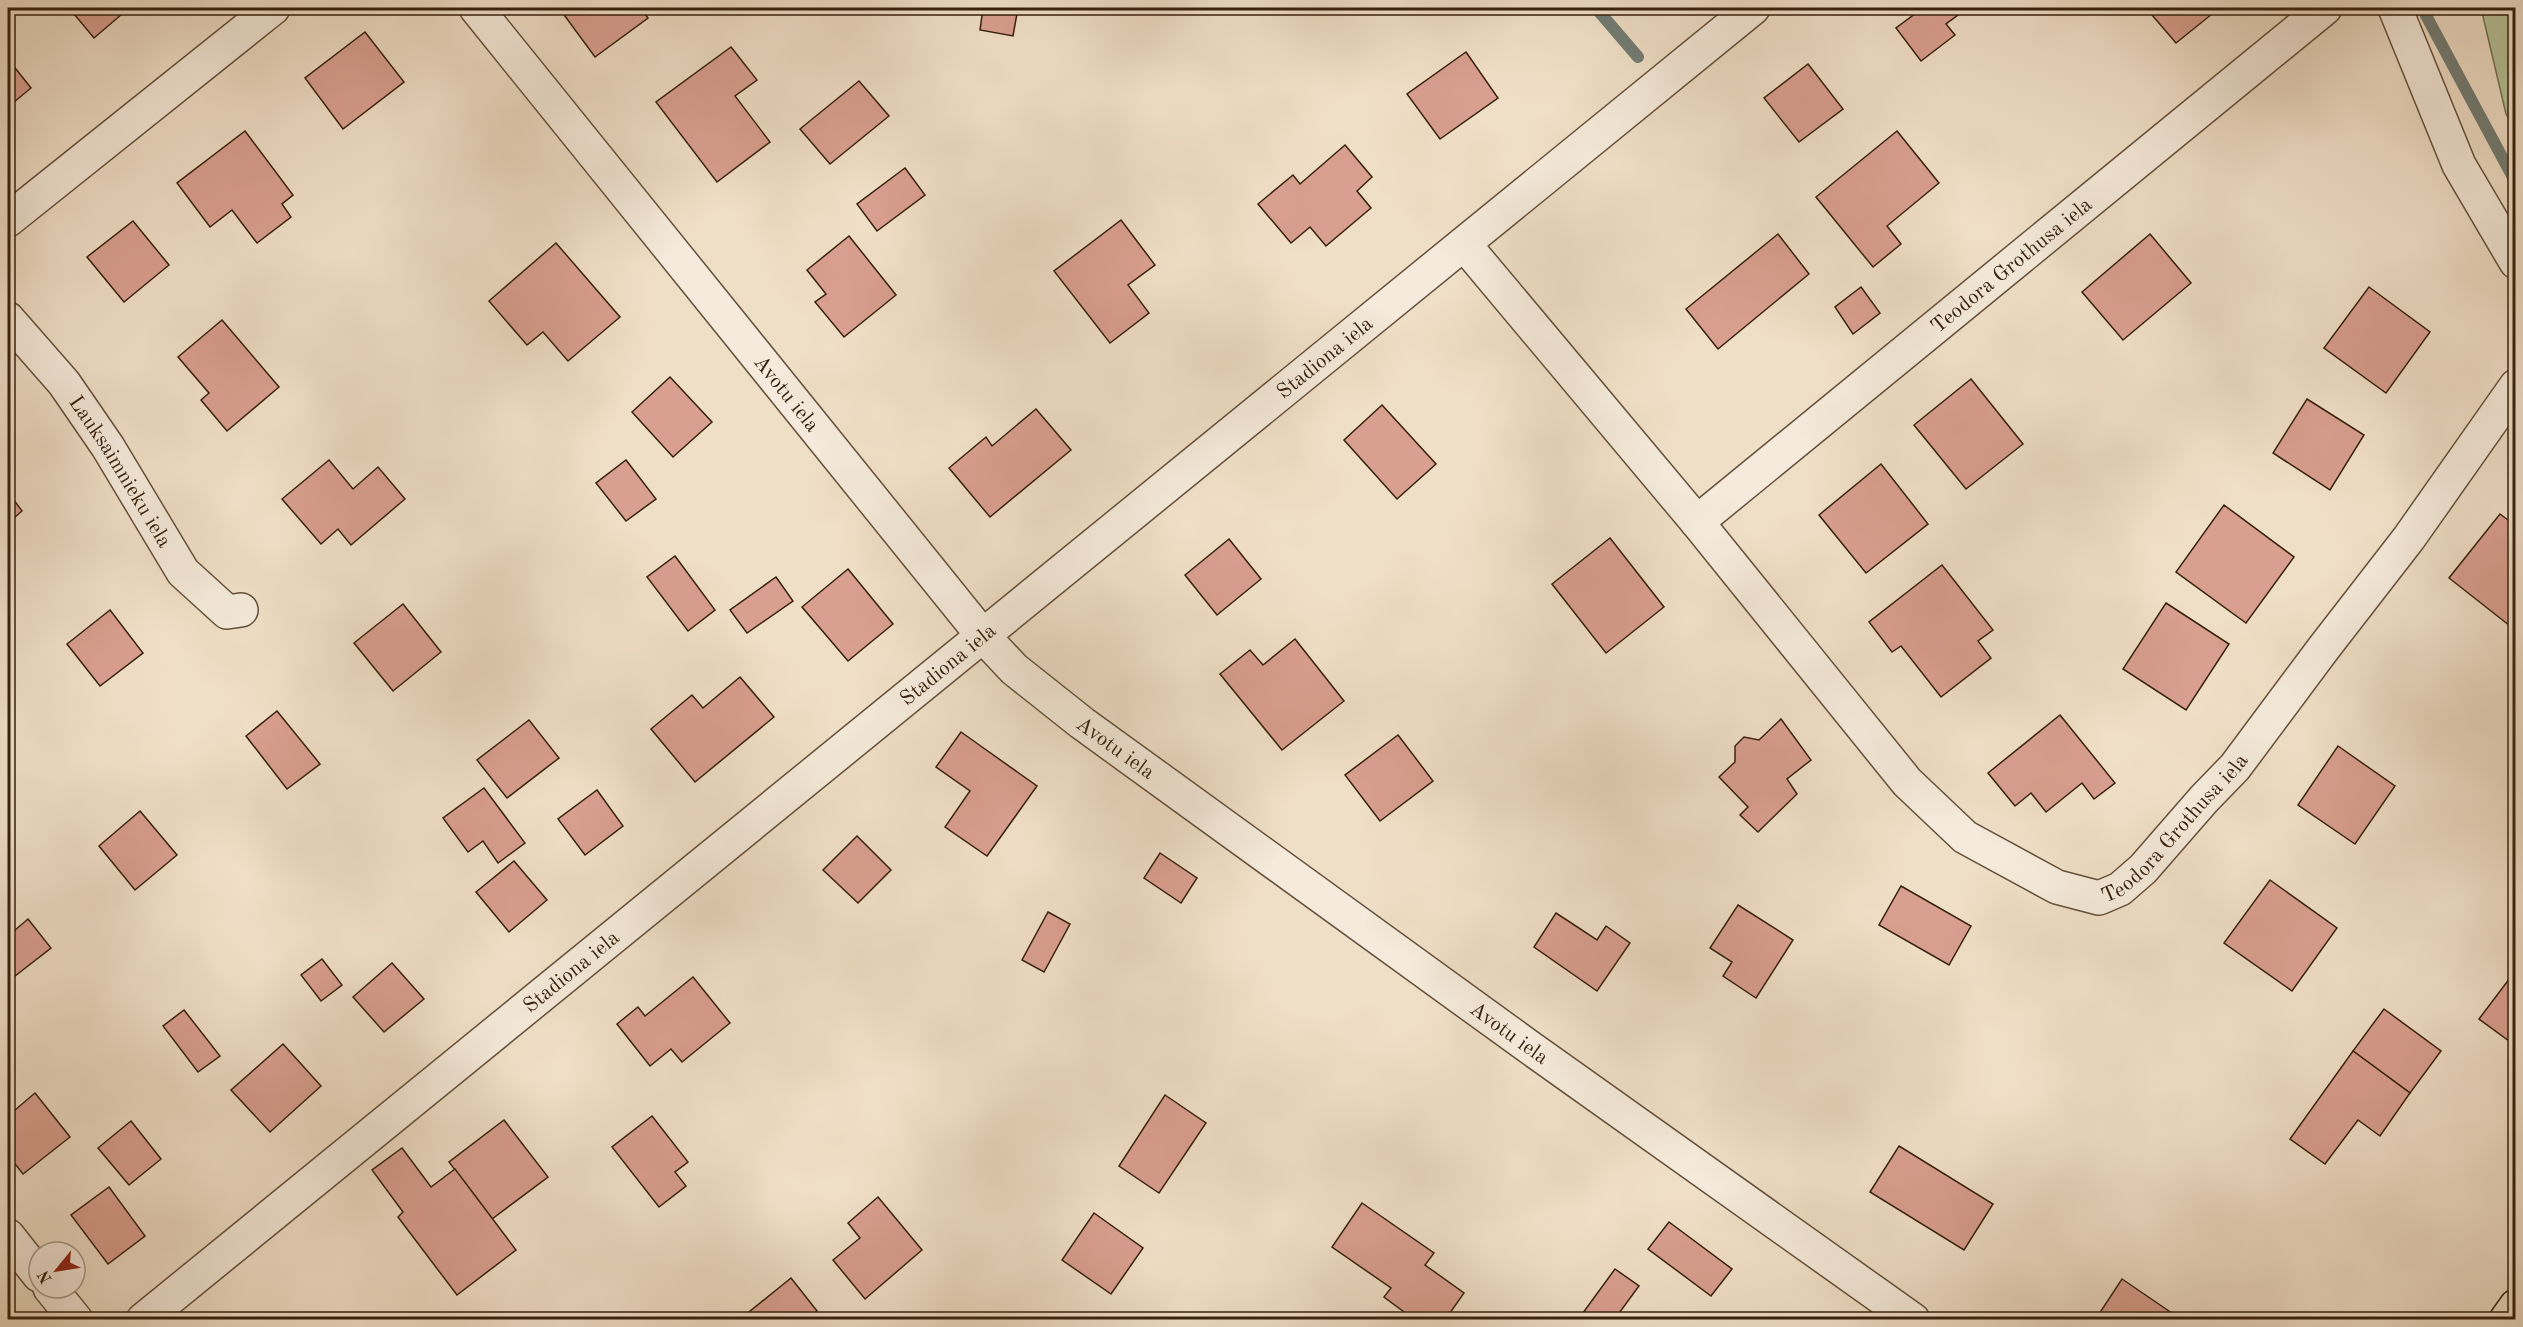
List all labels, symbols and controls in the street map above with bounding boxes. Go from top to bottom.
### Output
street label: Teodora Grothusa iela [1928,194,2097,338]
street label: Stadiona iela [1273,313,1377,403]
street label: Avotu iela [749,352,823,436]
street label: Lauksaimnieku iela [64,392,175,551]
street label: Stadiona iela [897,620,1001,710]
street label: Avotu iela [1072,713,1158,784]
street label: Teodora Grothusa iela [2099,751,2253,908]
street label: Stadiona iela [520,927,624,1017]
street label: Avotu iela [1465,999,1552,1069]
north arrow [27,1240,87,1300]
text: N [35,1267,56,1286]

